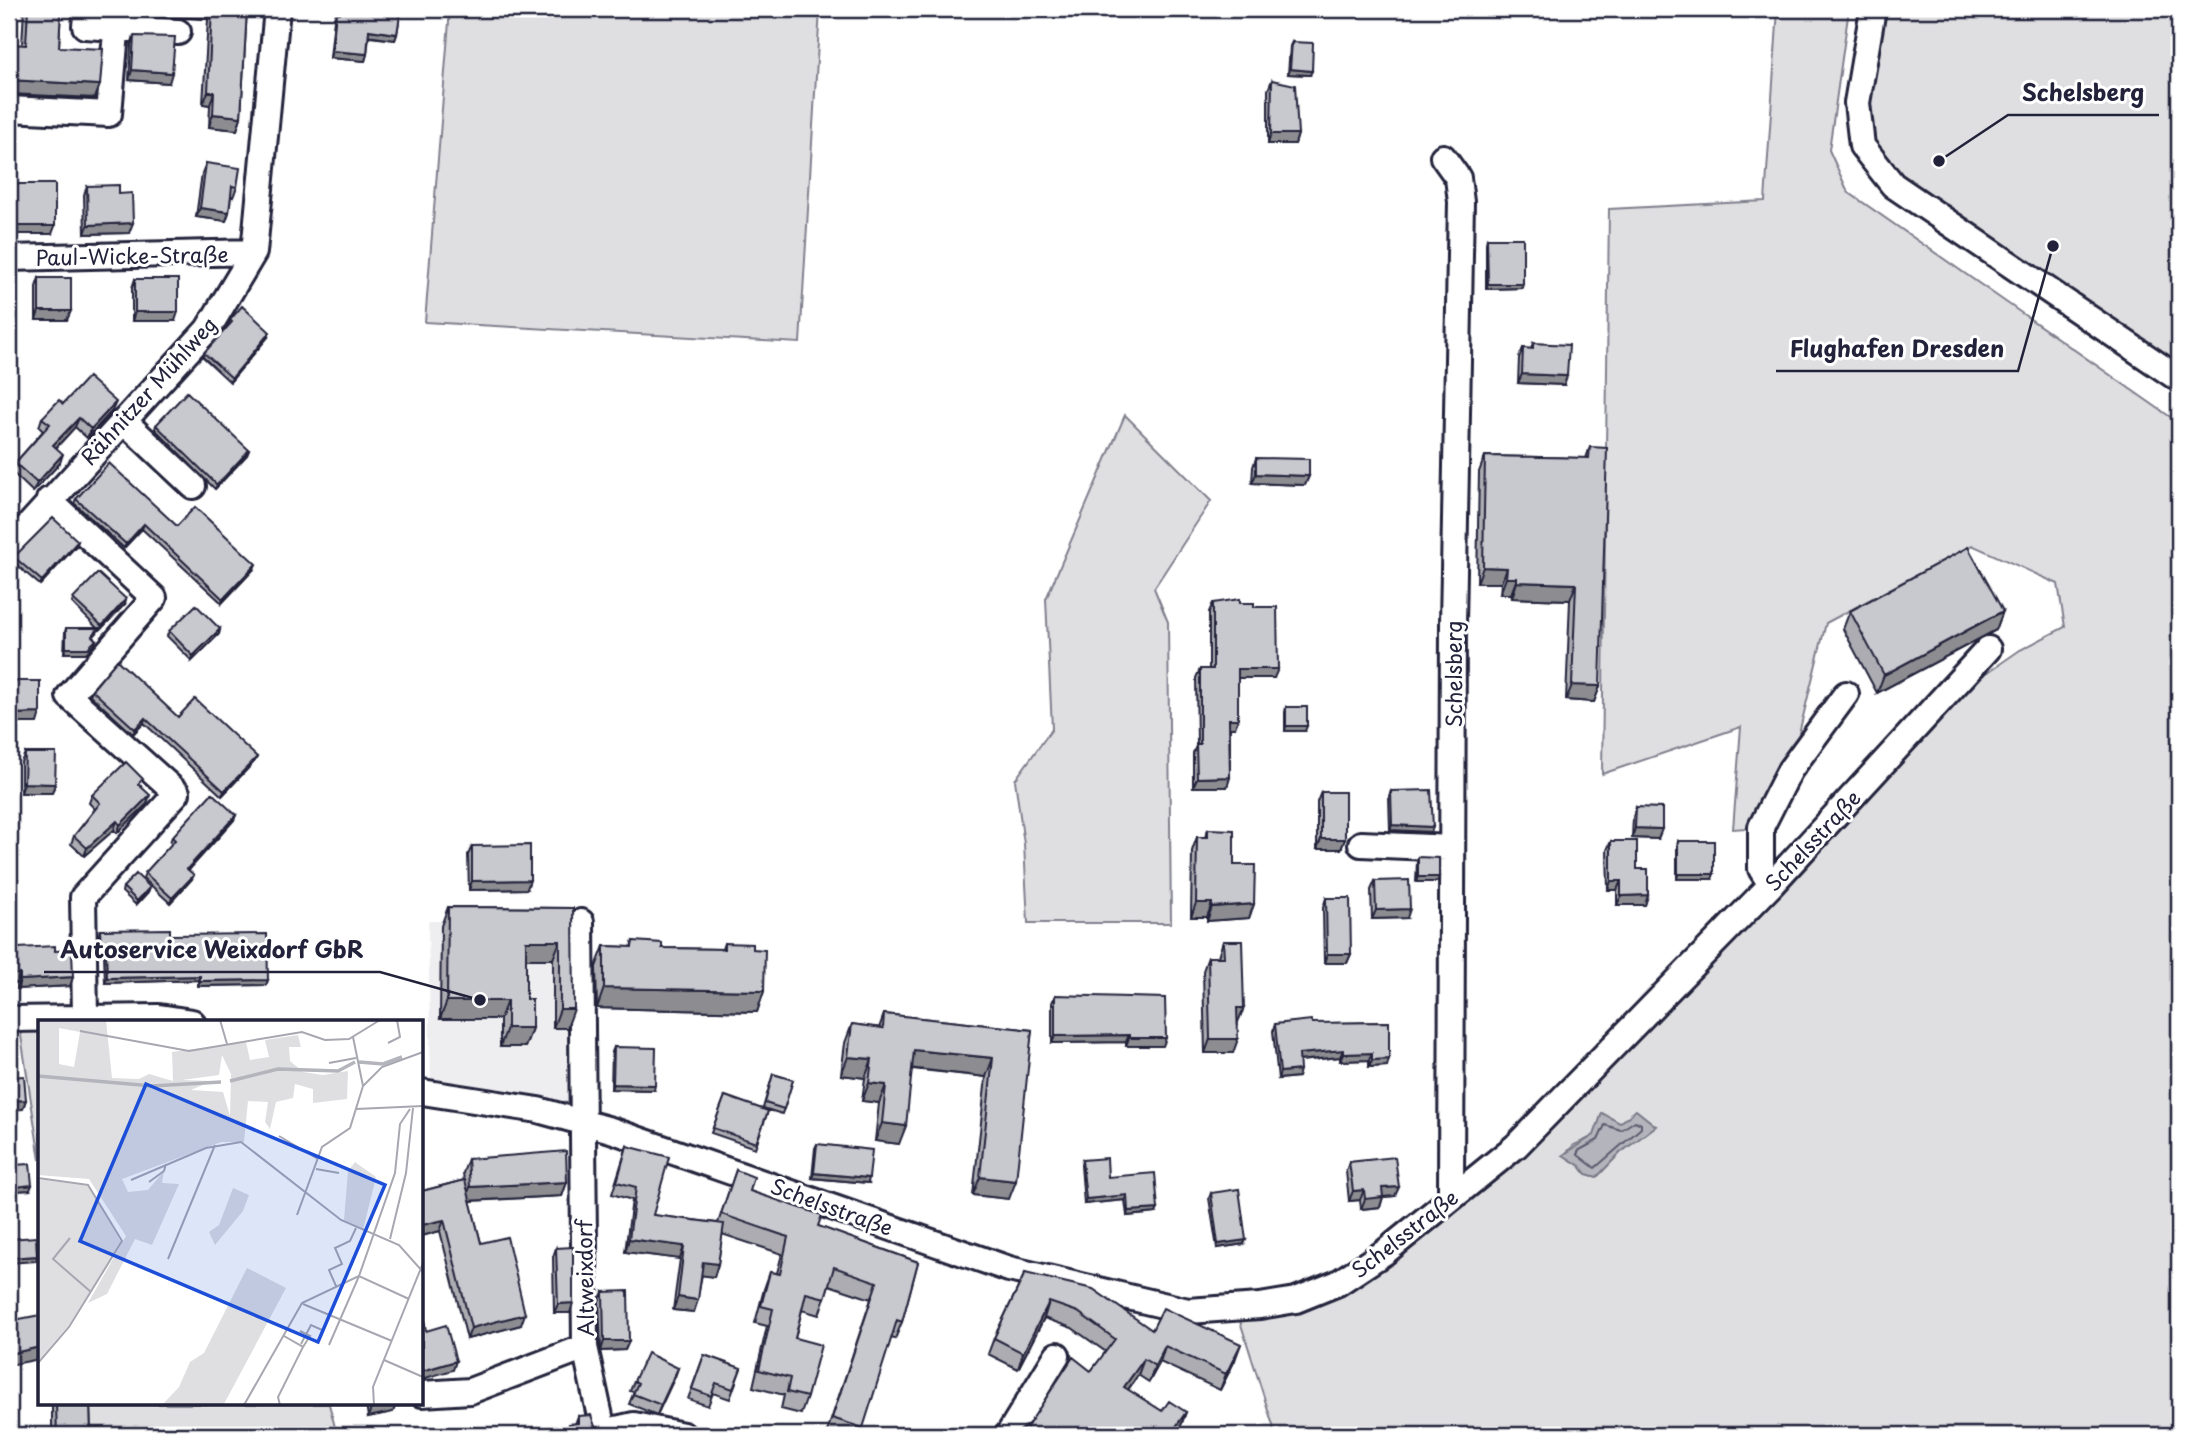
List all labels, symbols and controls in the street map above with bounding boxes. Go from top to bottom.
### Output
callout: Schelsberg [2008,71,2159,115]
text: Schelsberg [2022,74,2144,109]
street label: Paul-Wicke-Straße [35,237,229,273]
street label: Rähnitzer Mühlweg [72,308,224,472]
callout: Flughafen Dresden [1776,327,2018,371]
text: Flughafen Dresden [1790,330,2004,365]
street label: Schelsberg [1437,621,1469,727]
street label: Schelsstraße [1757,782,1867,898]
callout: Autoservice Weixdorf GbR [44,928,380,972]
text: Autoservice Weixdorf GbR [60,931,364,966]
inset map [38,1020,424,1406]
street label: Schelsstraße [766,1169,898,1243]
street label: Schelsstraße [1344,1181,1464,1285]
street label: Altweixdorf [567,1217,601,1337]

